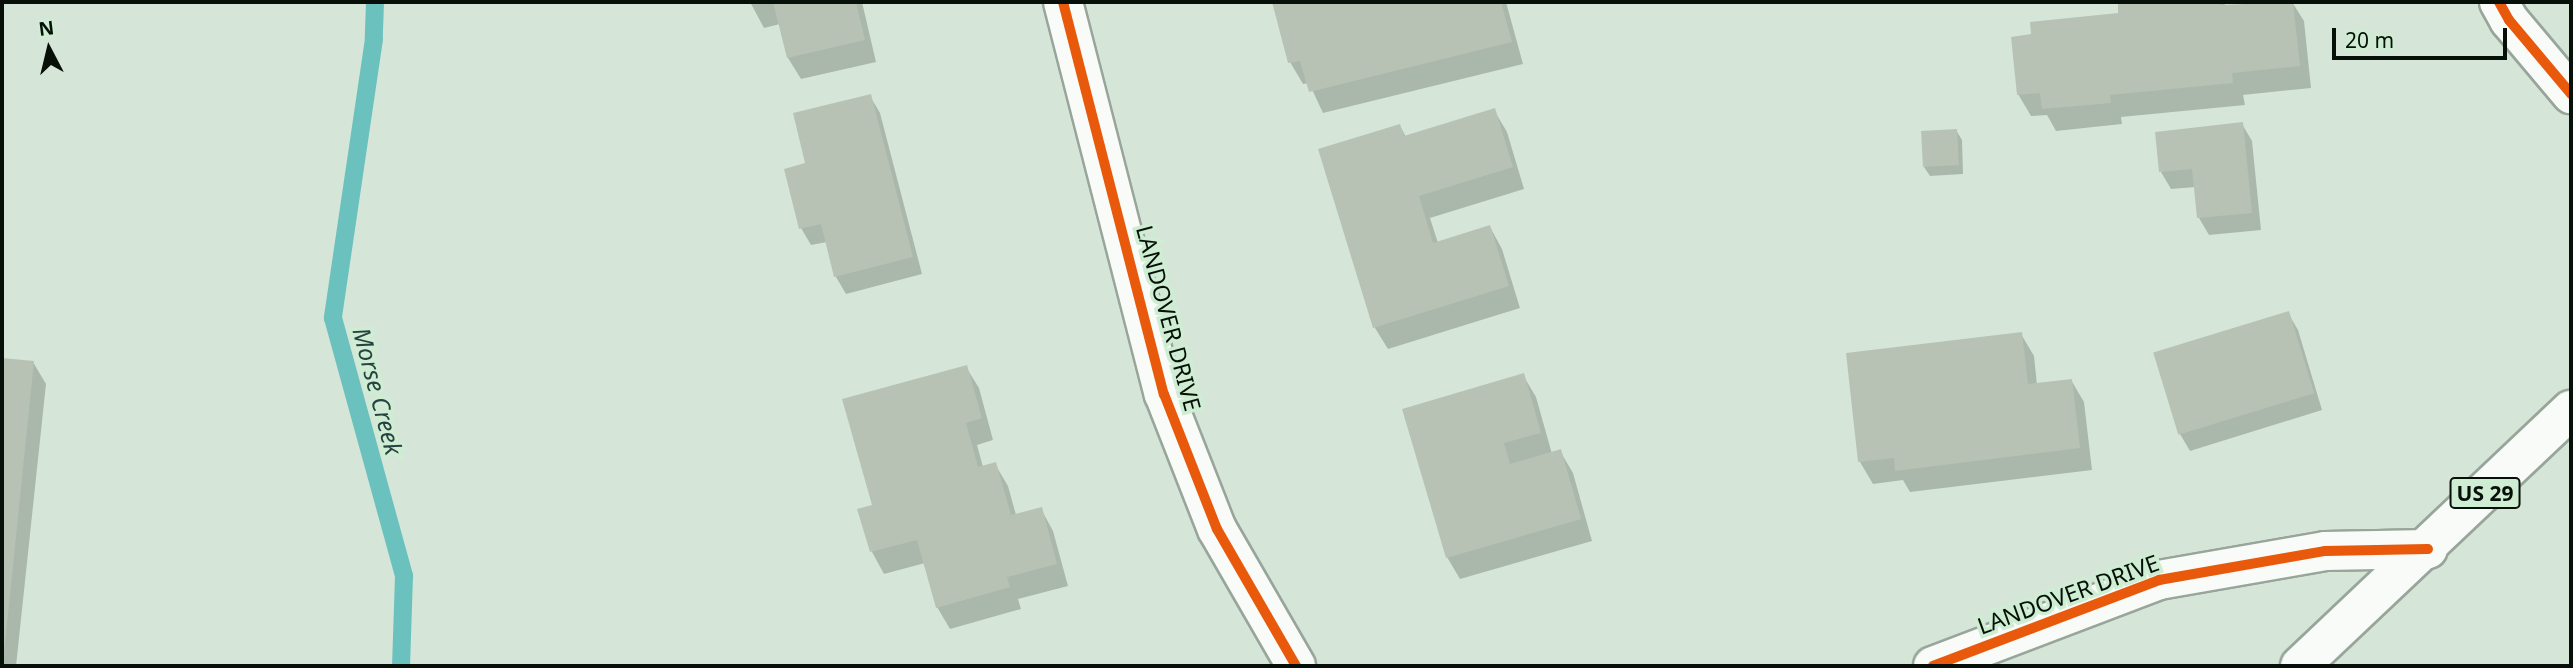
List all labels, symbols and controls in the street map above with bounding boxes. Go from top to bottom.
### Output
north arrow [14,14,84,84]
text: N [37,14,56,42]
scale bar [2335,14,2510,58]
text: 20 m [2345,26,2394,54]
street label: LANDOVER DRIVE [1131,222,1207,414]
water label: Morse Creek [347,324,409,458]
road number: US 29 [2448,476,2522,510]
street label: LANDOVER DRIVE [1973,548,2163,640]

